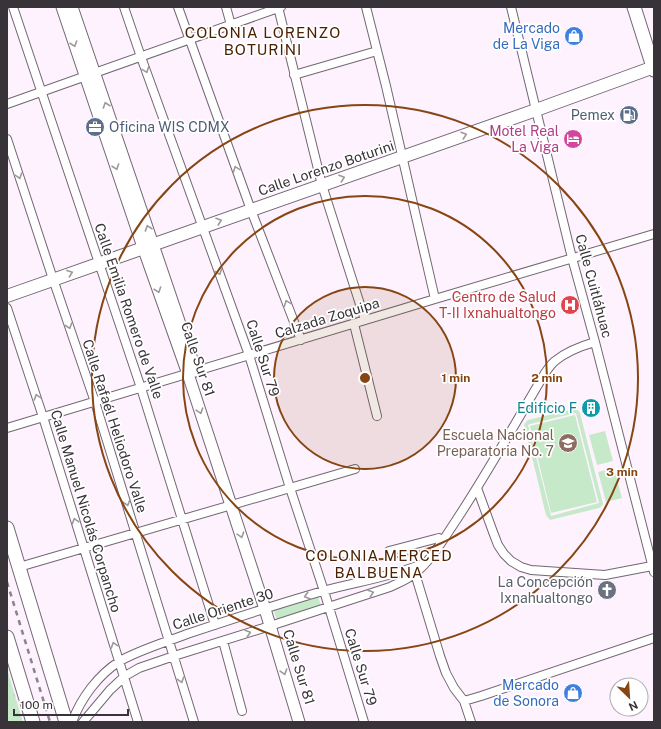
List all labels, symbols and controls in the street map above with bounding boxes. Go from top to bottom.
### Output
place label: Mercado de La Viga [493,20,560,52]
district label: COLONIA LORENZO BOTURINI [185,24,341,58]
shop icon: Mercado de La Viga [563,25,585,47]
one-way arrow [70,40,78,47]
one-way arrow [141,67,150,74]
one-way arrow [102,102,110,109]
fuel station icon: Pemex [618,104,640,126]
place label: Pemex [571,107,615,123]
office icon: Oficina WIS CDMX [84,116,106,138]
place label: Oficina WIS CDMX [109,119,230,135]
place label: Motel Real La Viga [489,123,559,155]
hotel icon: Motel Real La Viga [562,128,584,150]
one-way arrow [461,131,468,139]
street label: Calle Lorenzo Boturini [256,137,396,199]
one-way arrow [111,163,120,170]
one-way arrow [232,165,241,172]
one-way arrow [14,172,23,179]
one-way arrow [338,174,345,182]
one-way arrow [215,217,222,225]
street label: Calle Emilia Romero de Valle [91,221,167,401]
one-way arrow [144,225,152,232]
street label: Calle Cuitláhuac [572,232,616,340]
one-way arrow [214,268,222,275]
one-way arrow [66,269,73,278]
one-way arrow [154,286,162,293]
place label: Centro de Salud T-II Ixnahualtongo [439,289,556,321]
hospital icon: Centro de Salud T-II Ixnahualtongo [559,294,581,316]
street label: Calzada Zoquipa [273,295,381,341]
one-way arrow [283,300,291,307]
street label: Calle Sur 79 [243,318,283,399]
street label: Calle Sur 81 [178,320,218,398]
one-way arrow [64,322,73,329]
street label: Calle Rafaél Heliodoro Valle [79,337,151,515]
centre of rings [358,371,372,385]
text: 1 min [442,371,470,385]
text: 2 min [531,371,563,385]
one-way arrow [33,393,41,400]
building icon: Edificio F [580,397,602,419]
place label: Edificio F [517,400,577,416]
one-way arrow [195,407,204,414]
street label: Calle Manuel Nicolás Corpancho [48,408,124,614]
place label: Escuela Nacional Preparatoria No. 7 [437,427,554,459]
school or university icon: Escuela Nacional Preparatoria No. 7 [557,432,579,454]
text: 3 min [606,465,638,479]
one-way arrow [122,499,130,506]
one-way arrow [71,517,80,524]
one-way arrow [236,531,244,538]
district label: COLONIA MERCED BALBUENA [305,547,453,581]
place label: La Concepción Ixnahualtongo [498,574,593,606]
church icon: La Concepción Ixnahualtongo [596,579,618,601]
street label: Calle Oriente 30 [171,585,275,633]
one-way arrow [368,589,375,598]
one-way arrow [304,591,311,600]
street label: Calle Sur 79 [342,627,380,708]
street label: Calle Sur 81 [280,628,318,706]
one-way arrow [244,629,251,638]
one-way arrow [111,641,119,648]
one-way arrow [279,668,288,675]
one-way arrow [176,677,185,684]
place label: Mercado de Sonora [493,677,559,709]
north arrow [609,677,649,717]
shop icon: Mercado de Sonora [562,682,584,704]
scale bar [14,691,128,717]
text: 100 m [20,698,53,712]
text: N [627,699,640,713]

